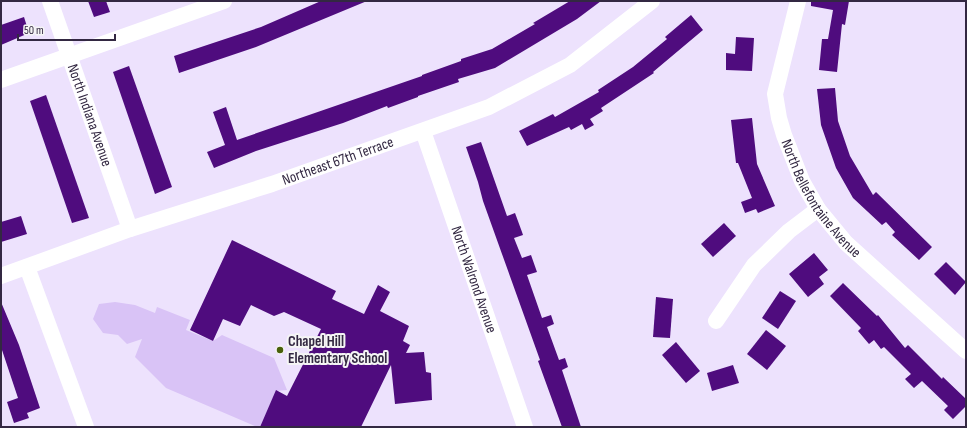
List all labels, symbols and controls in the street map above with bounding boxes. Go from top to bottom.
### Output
scale bar [18,16,115,42]
text: 50 m [24,23,44,38]
street label: North Indiana Avenue [63,62,116,169]
street label: Northeast 67th Terrace [280,133,396,190]
street label: North Bellefontaine Avenue [777,137,865,262]
street label: North Walrond Avenue [446,224,501,336]
place label: Chapel Hill Elementary School [288,332,387,368]
marker: Chapel Hill Elementary School [275,345,285,355]

